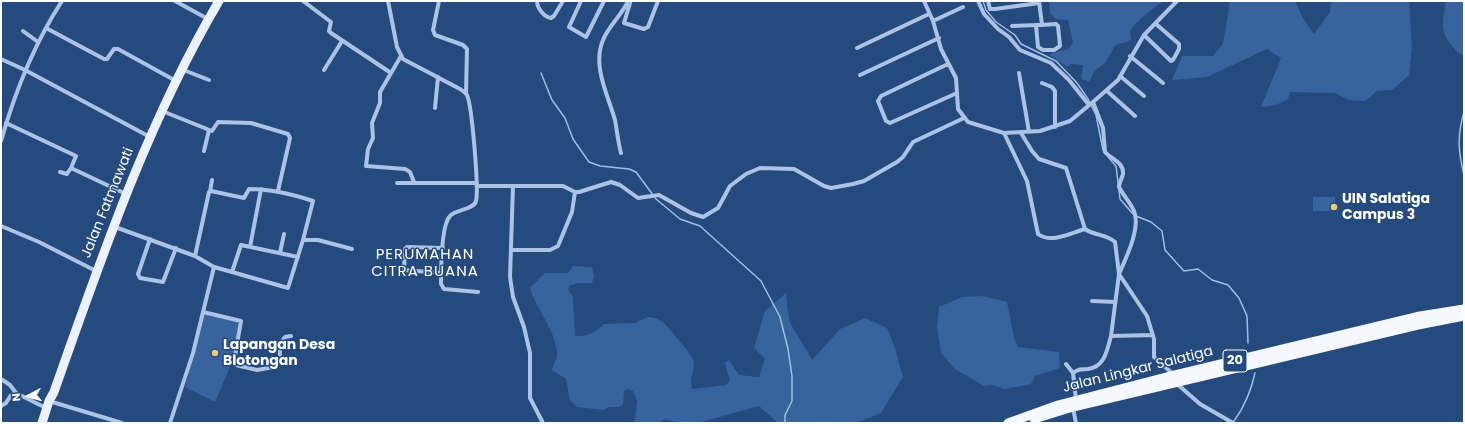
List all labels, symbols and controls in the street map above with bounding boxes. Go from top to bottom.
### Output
street label: Jalan Fatmawati [78,145,138,261]
place label: UIN Salatiga Campus 3 [1342,191,1430,224]
marker: UIN Salatiga Campus 3 [1329,202,1339,212]
district label: PERUMAHAN CITRA BUANA [371,246,479,281]
place label: Lapangan Desa Blotongan [223,337,335,370]
street label: Jalan Lingkar Salatiga [1061,343,1215,397]
marker: Lapangan Desa Blotongan [210,348,220,358]
road number: 20 [1223,350,1247,372]
north arrow [8,376,48,416]
text: N [8,392,24,402]

